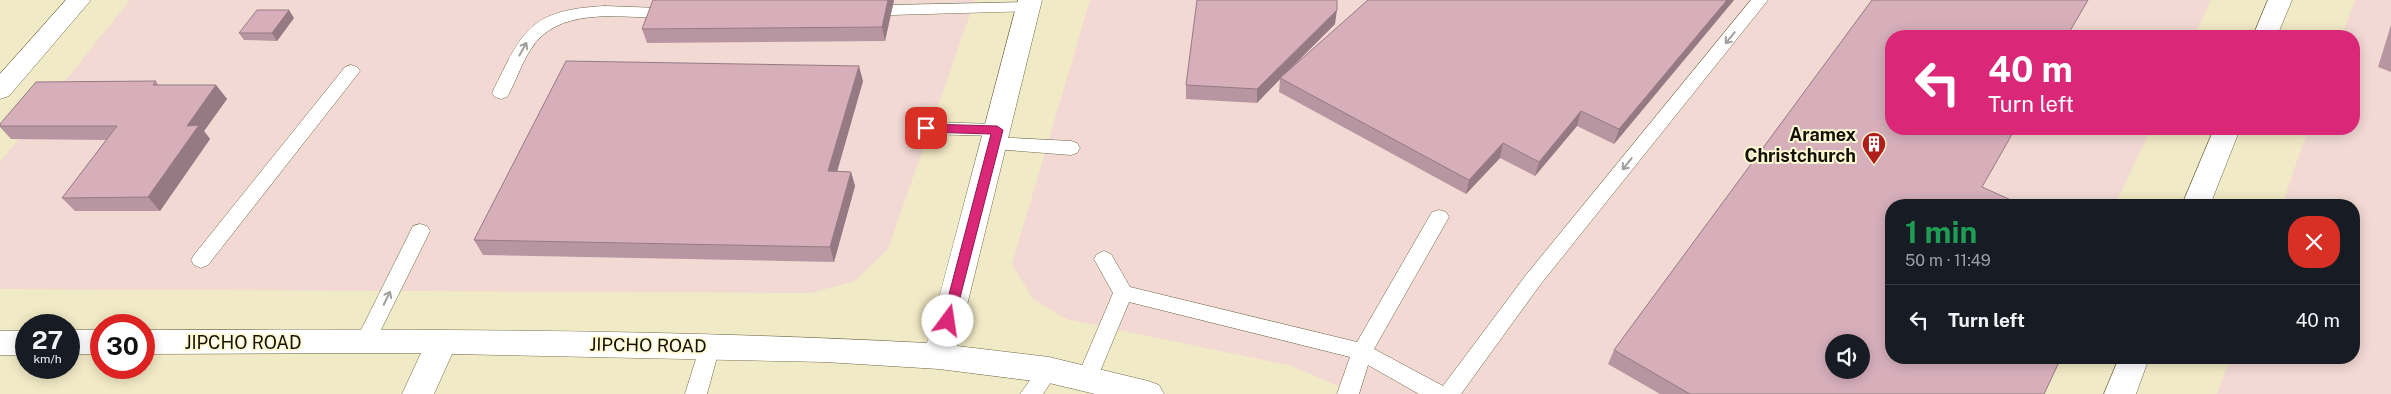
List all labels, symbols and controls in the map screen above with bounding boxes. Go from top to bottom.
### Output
one-way arrow [1724,31,1735,44]
one-way arrow [518,42,528,57]
text: 40 m [1988,49,2073,90]
icon: left [1905,50,1970,115]
text: Turn left [1988,91,2074,117]
pin [905,107,947,149]
icon: arrive [912,114,940,142]
place label: Aramex Christchurch [1744,124,1856,166]
building icon: Aramex Christchurch [1861,131,1887,165]
one-way arrow [1622,157,1633,170]
text: 1 min [1905,214,1977,250]
button: close [2288,216,2340,268]
text: 50 m · 11:49 [1905,251,1991,270]
one-way arrow [382,291,392,306]
position arrow [921,294,973,346]
icon: left [1905,306,1933,334]
text: Turn left [1948,309,2025,331]
text: 40 m [2295,309,2340,331]
speed limit sign: 30 [90,314,155,379]
text: 27 [32,325,63,355]
street label: JIPCHO ROAD [184,332,302,353]
street label: JIPCHO ROAD [589,333,707,357]
map controls [1825,334,1870,379]
button: sound [1825,334,1870,379]
text: km/h [33,352,62,366]

